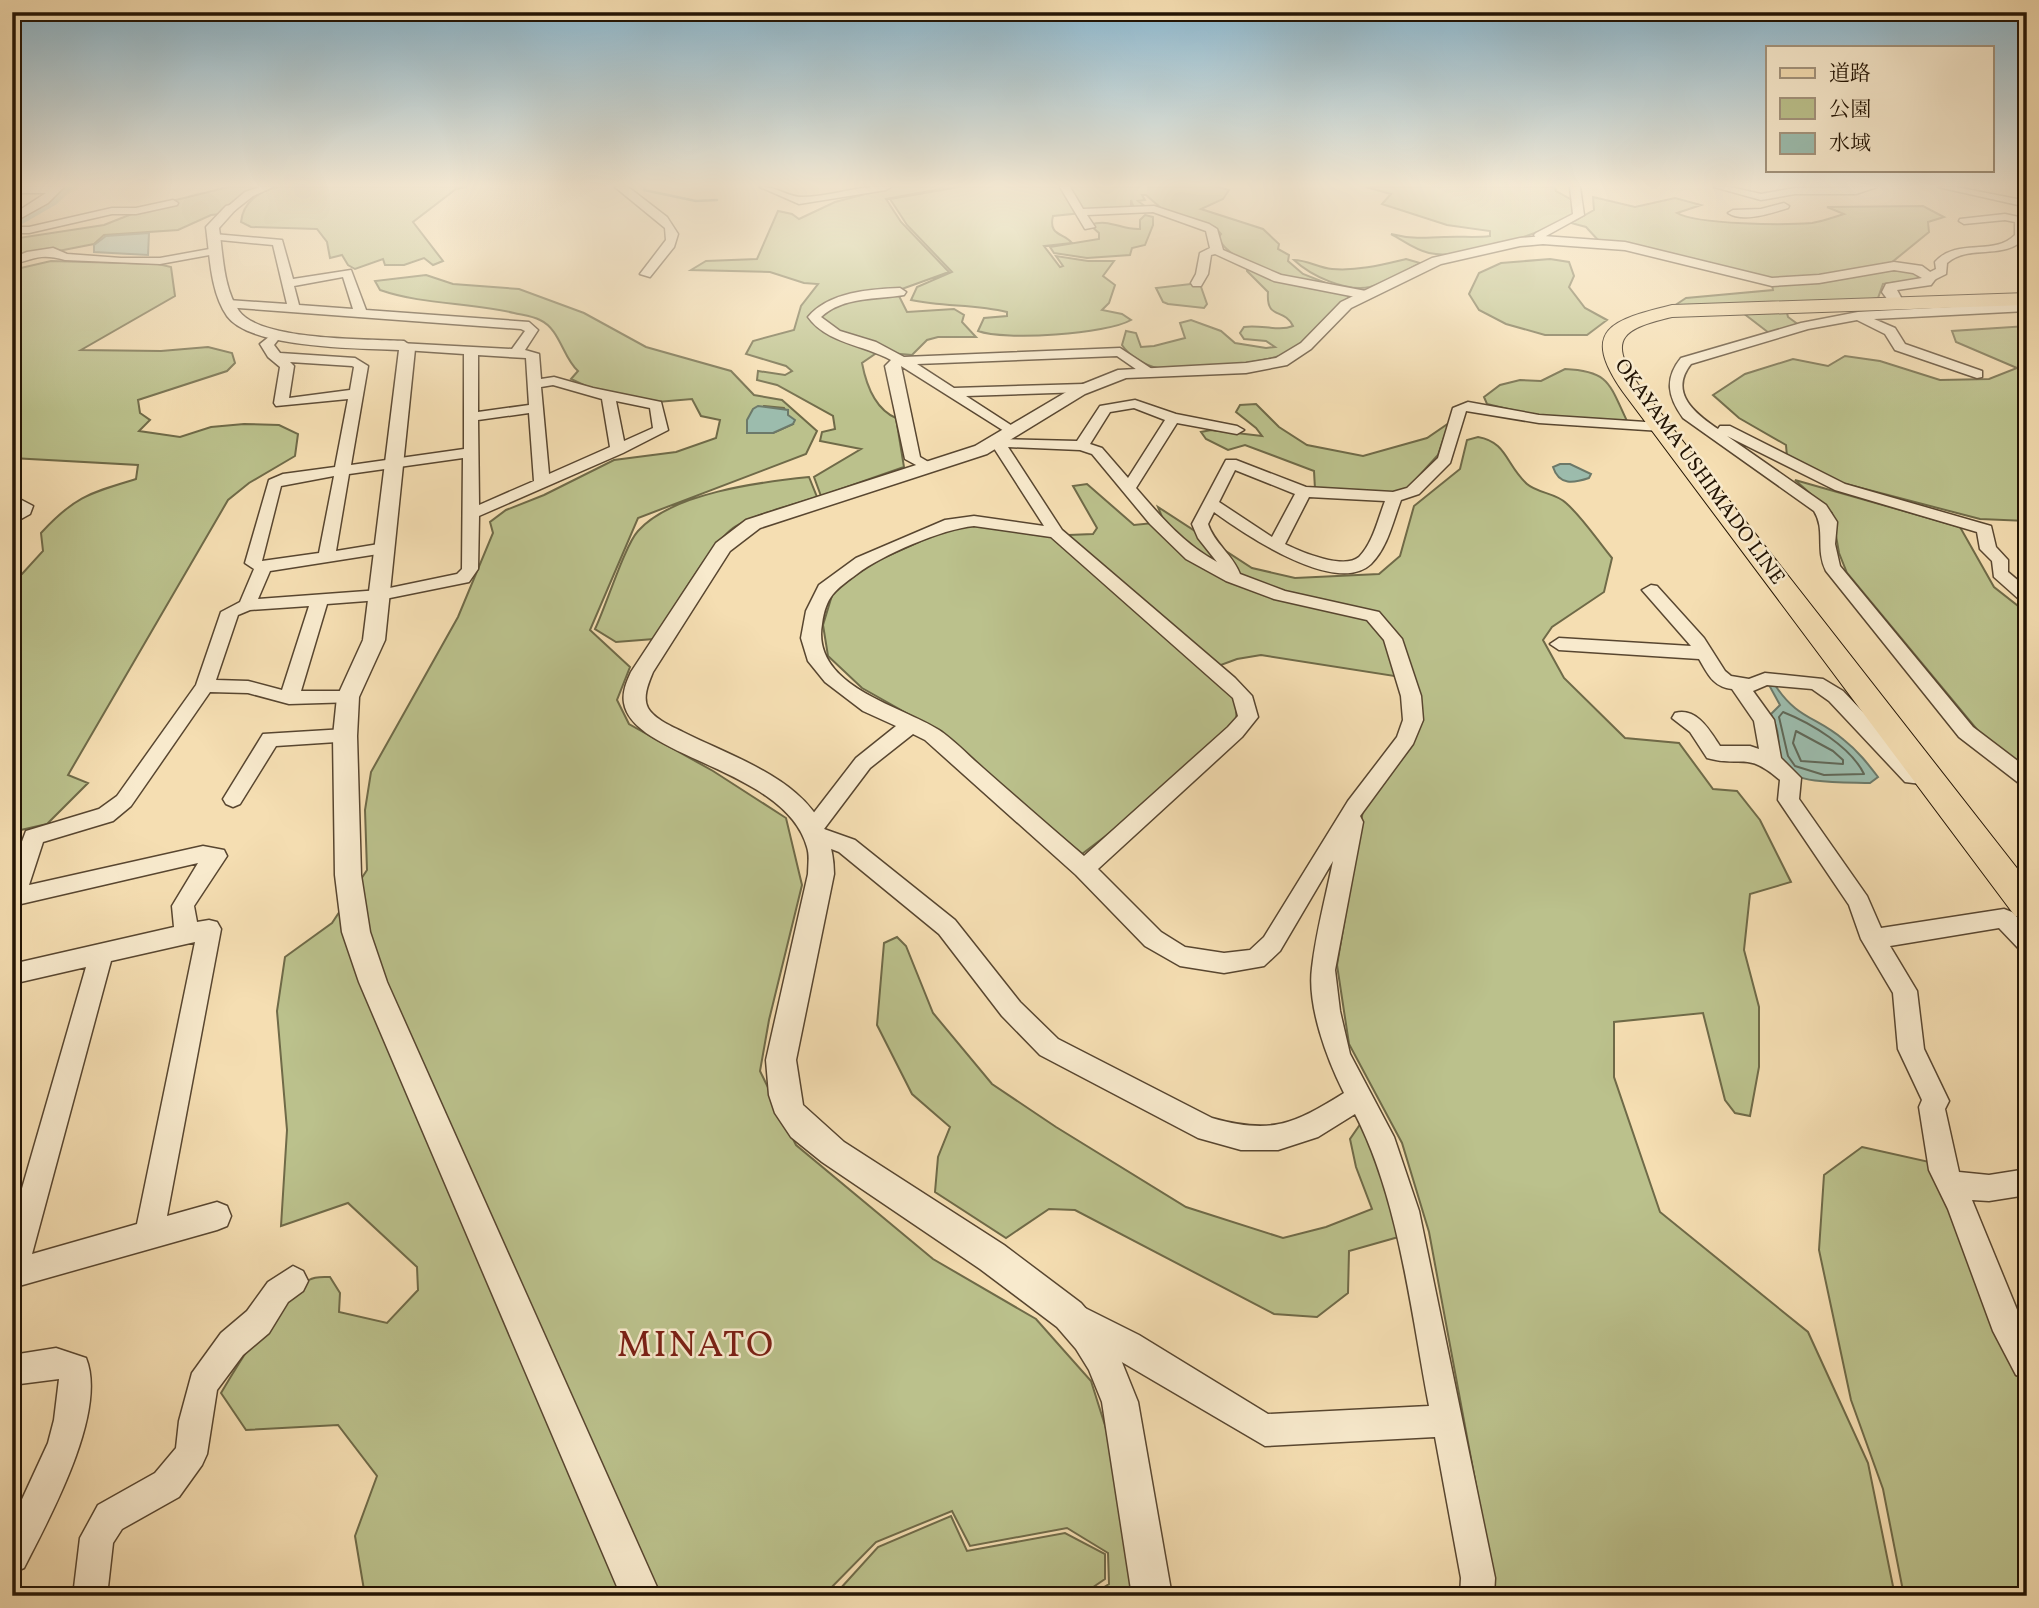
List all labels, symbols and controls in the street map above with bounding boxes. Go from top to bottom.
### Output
legend [1766,46,1994,172]
text: 道路 [1829,60,1871,89]
text: 公園 [1829,96,1871,125]
text: 水域 [1829,130,1871,159]
street label: OKAYAMA USHIMADO LINE [1607,353,1791,591]
district label: MINATO [617,1321,775,1372]

